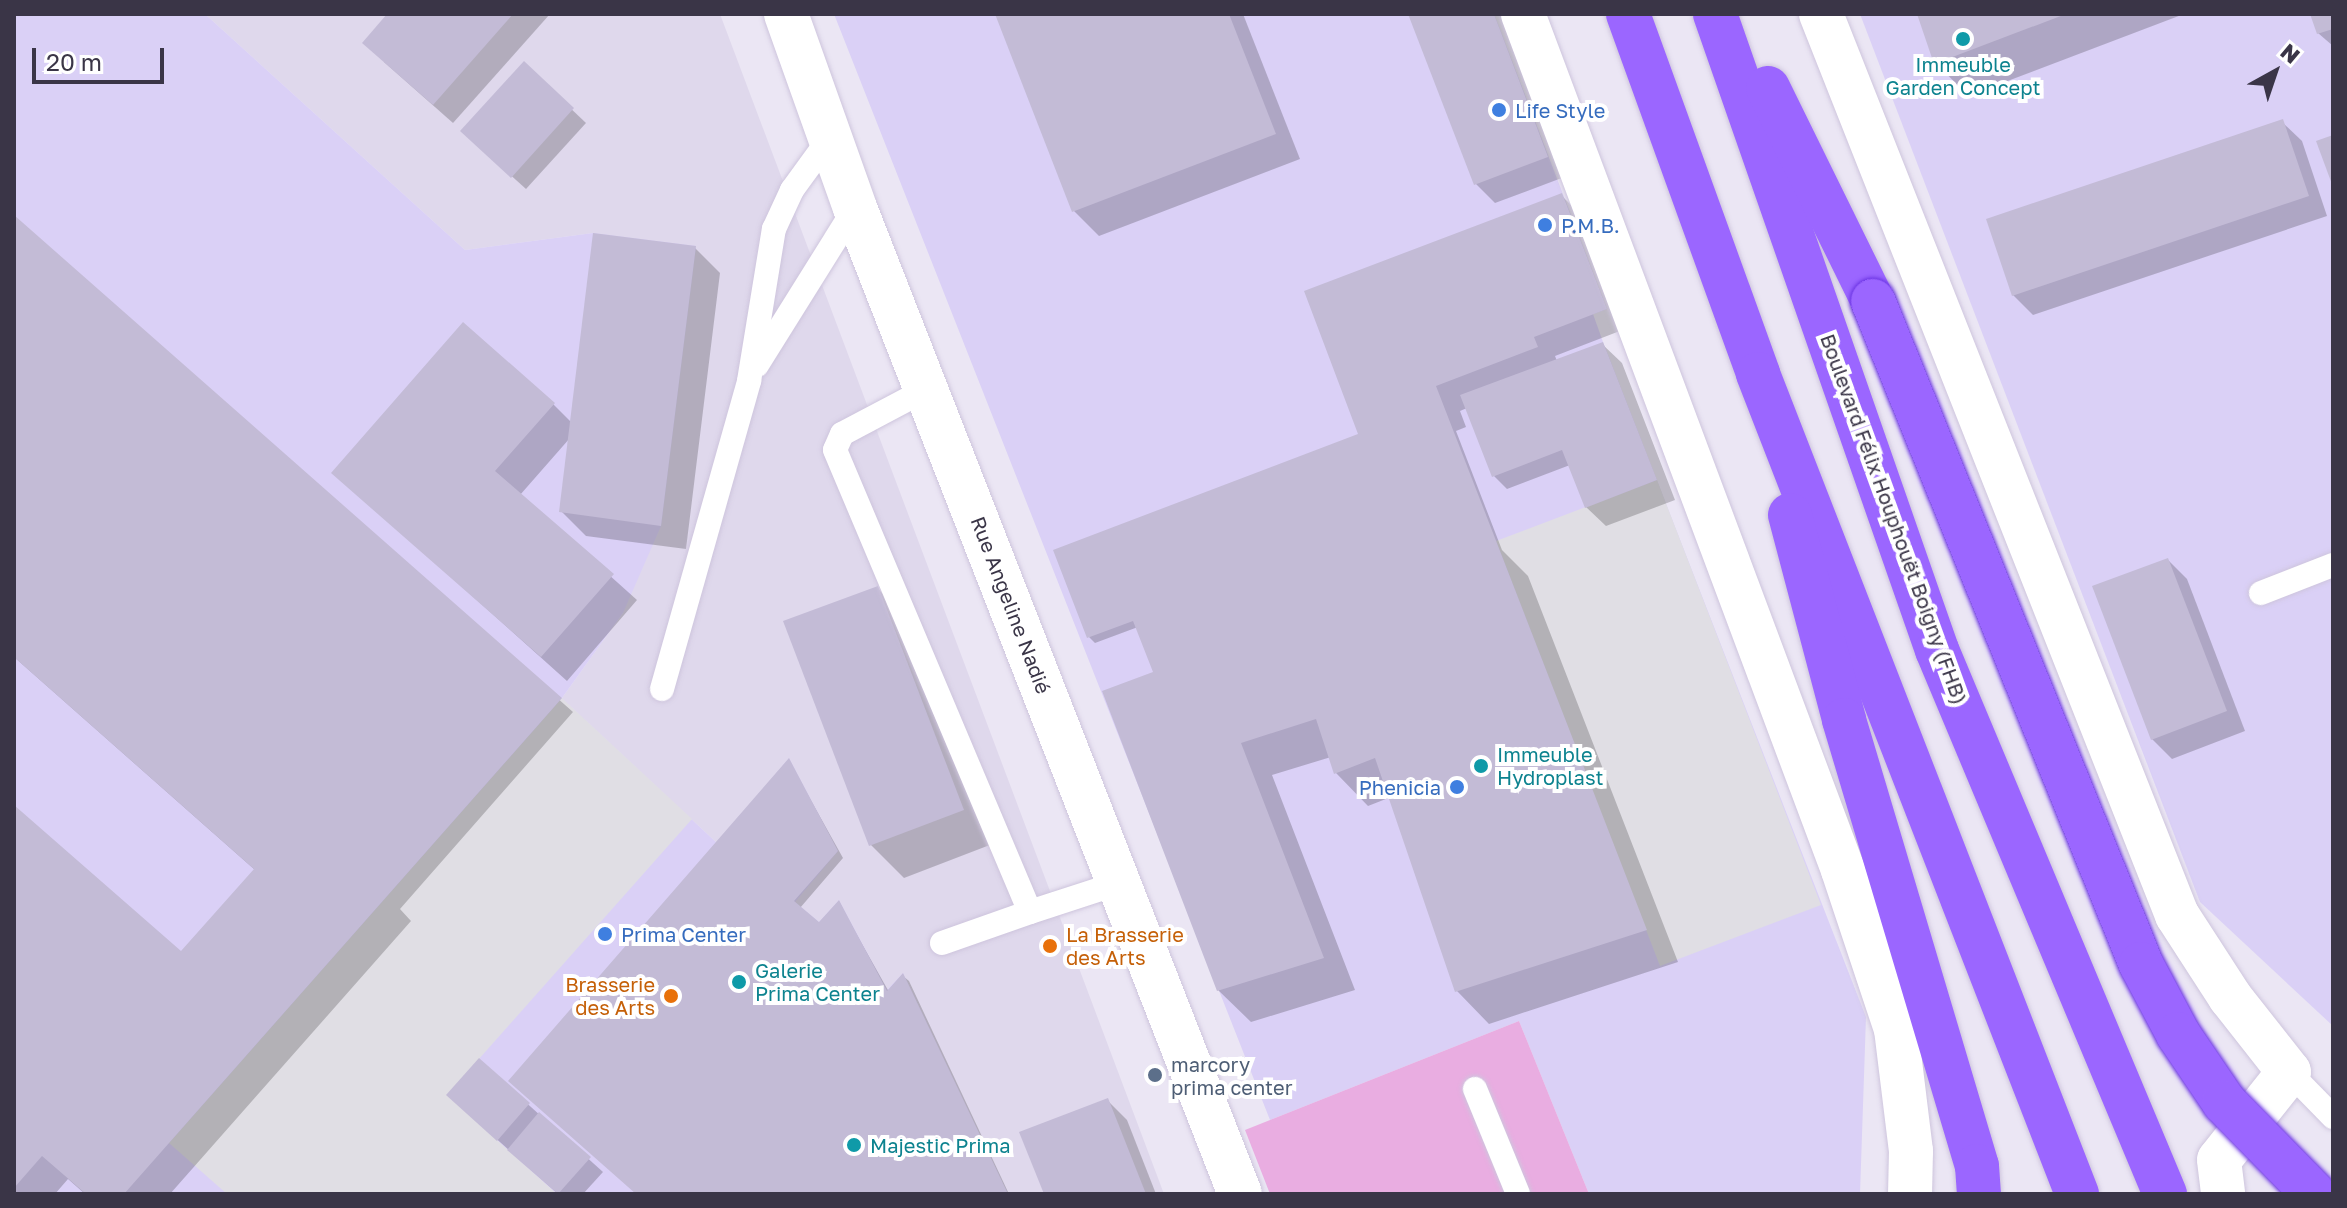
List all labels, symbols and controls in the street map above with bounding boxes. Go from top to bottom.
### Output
marker: Immeuble Garden Concept [1954,30,1972,48]
scale bar [36,32,168,82]
north arrow [2235,32,2315,112]
text: N [2276,38,2306,69]
text: 20 m [46,47,102,76]
place label: Immeuble Garden Concept [1886,52,2040,99]
place label: Life Style [1515,98,1605,122]
marker: Life Style [1490,101,1508,119]
place label: P.M.B. [1561,213,1620,237]
marker: P.M.B. [1536,216,1554,234]
street label: Boulevard Félix Houphouët Boigny (FHB) [1816,331,1972,707]
street label: Rue Angeline Nadié [966,513,1056,697]
place label: Immeuble Hydroplast [1497,742,1603,789]
marker: Immeuble Hydroplast [1472,757,1490,775]
place label: Phenicia [1359,775,1441,799]
marker: Phenicia [1448,778,1466,796]
place label: Prima Center [621,922,746,946]
place label: La Brasserie des Arts [1066,922,1184,969]
marker: Prima Center [596,925,614,943]
marker: La Brasserie des Arts [1041,937,1059,955]
place label: Galerie Prima Center [755,958,880,1005]
place label: Brasserie des Arts [565,972,655,1019]
marker: Galerie Prima Center [730,973,748,991]
marker: Brasserie des Arts [662,987,680,1005]
place label: marcory prima center [1171,1052,1292,1099]
marker: marcory prima center [1146,1066,1164,1084]
place label: Majestic Prima [870,1133,1011,1157]
marker: Majestic Prima [845,1136,863,1154]

